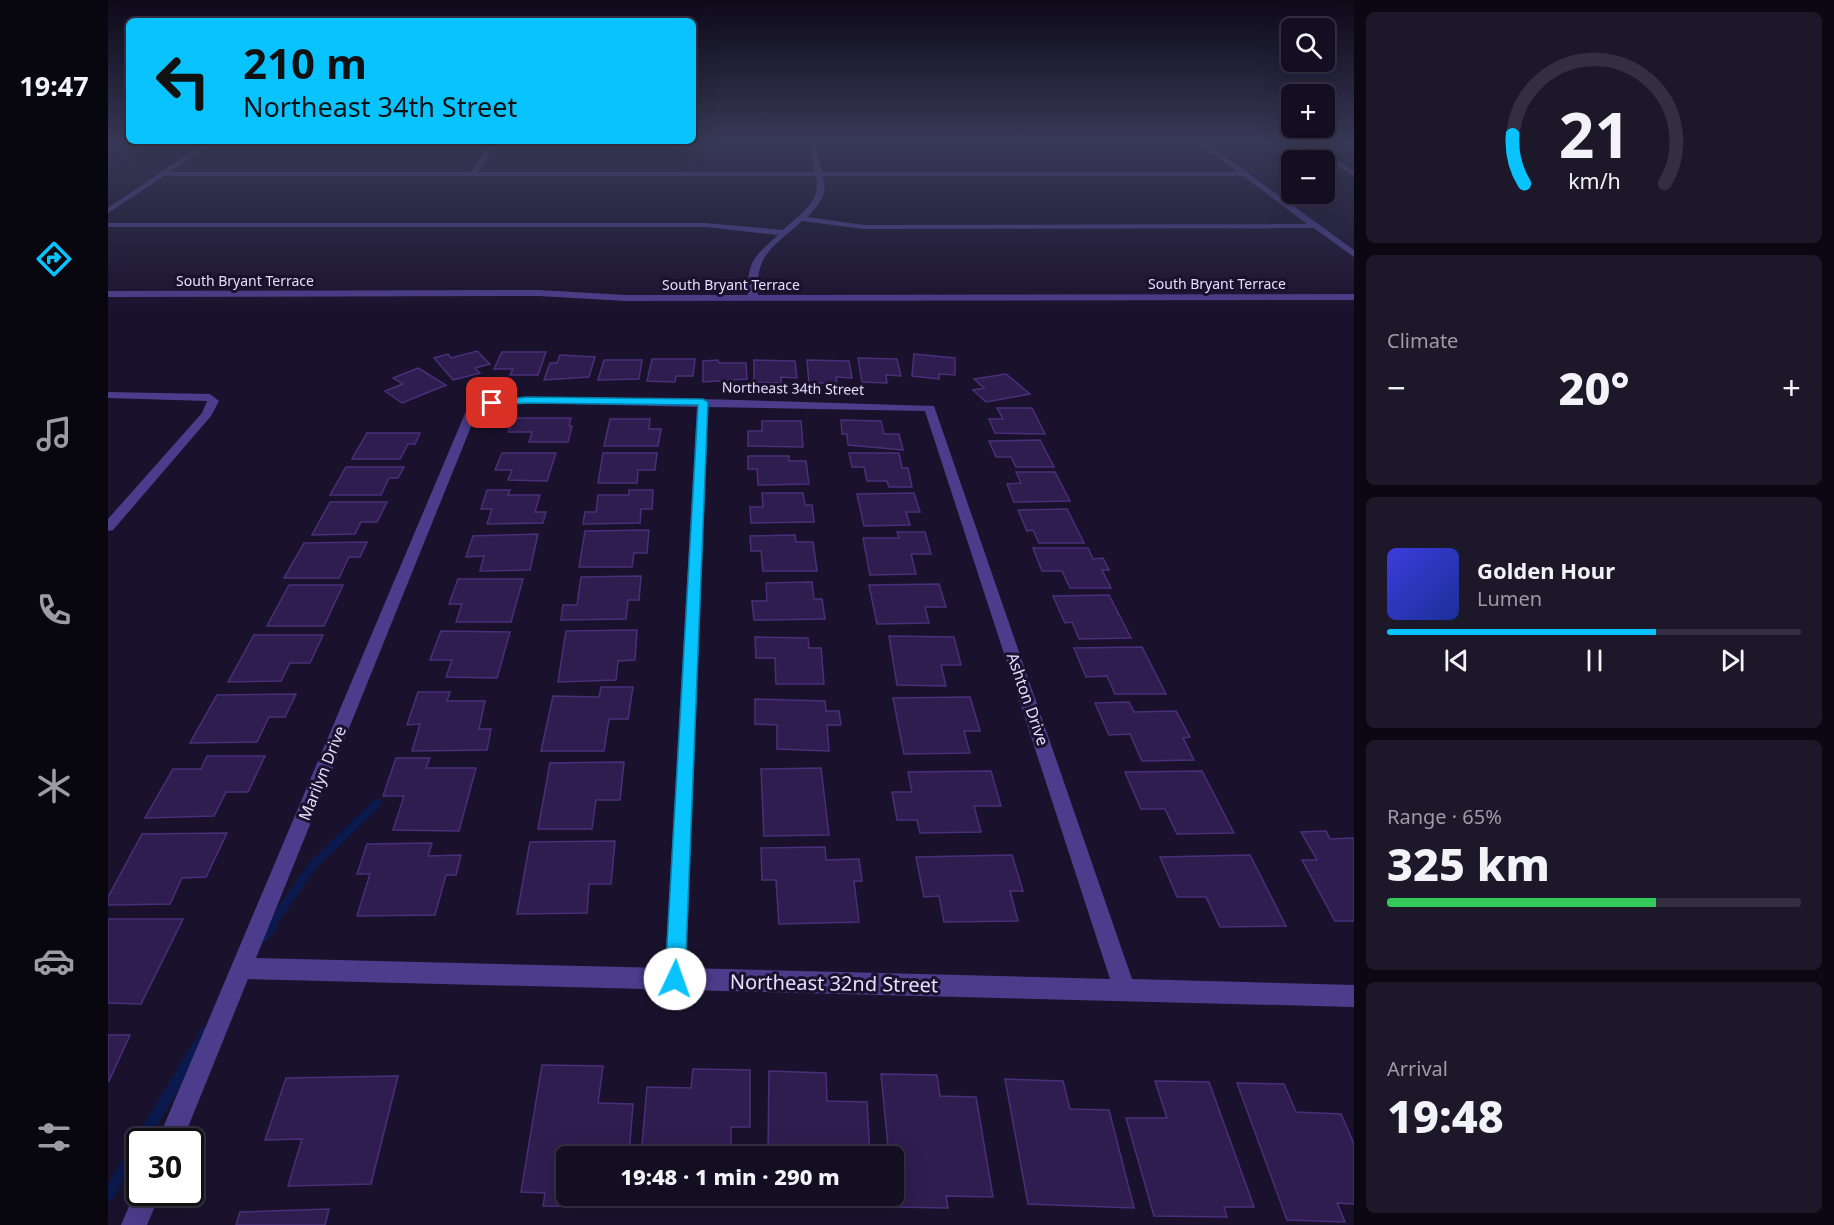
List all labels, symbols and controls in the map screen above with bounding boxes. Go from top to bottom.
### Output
map controls [1281,18,1335,204]
button: search [1281,18,1335,72]
text: 210 m [243,34,367,91]
icon: left [144,42,222,120]
text: 19:47 [19,67,89,104]
button: + [1281,84,1335,138]
text: Northeast 34th Street [243,88,517,125]
text: 21 [1558,91,1630,176]
button: − [1281,150,1335,204]
text: km/h [1568,167,1620,196]
icon: directions [33,238,75,280]
street label: South Bryant Terrace [176,271,314,290]
street label: South Bryant Terrace [1148,274,1286,293]
street label: South Bryant Terrace [662,275,800,294]
text: Climate [1387,327,1458,354]
text: 20° [1558,357,1630,418]
text: − [1387,365,1406,410]
text: + [1782,365,1801,410]
pin [466,377,517,428]
street label: Northeast 34th Street [722,377,864,399]
icon: arrive [475,386,508,419]
icon: music [33,413,75,455]
text: Golden Hour [1477,555,1615,585]
text: Lumen [1477,585,1542,612]
icon: phone [33,589,75,631]
icon: previous [1440,644,1473,677]
icon: pause [1578,644,1611,677]
icon: next [1716,644,1749,677]
street label: Ashton Drive [1002,650,1054,748]
street label: Marilyn Drive [293,722,351,824]
icon: climate [33,765,75,807]
text: Range · 65% [1387,803,1502,830]
text: 325 km [1387,833,1550,894]
icon: car [33,940,75,982]
position arrow [643,947,707,1011]
street label: Northeast 32nd Street [730,968,938,998]
text: Arrival [1387,1055,1448,1082]
text: 19:48 [1387,1085,1504,1146]
icon: filters [33,1116,75,1158]
speed limit sign: 30 [126,1128,204,1206]
text: 19:48 · 1 min · 290 m [620,1161,840,1191]

